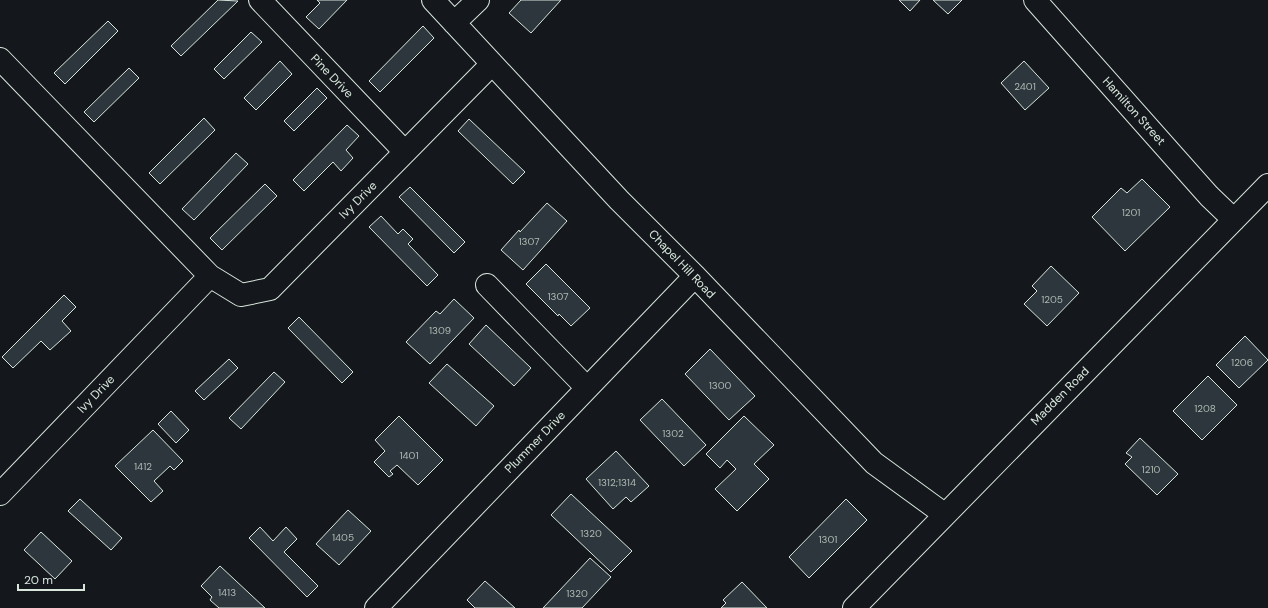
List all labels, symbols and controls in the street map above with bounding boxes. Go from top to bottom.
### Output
street label: Pine Drive [307,51,357,102]
street label: Hamilton Street [1099,73,1169,149]
house number: 2401 [1014,80,1036,93]
street label: Ivy Drive [336,177,381,222]
house number: 1201 [1122,206,1140,219]
street label: Chapel Hill Road [645,226,719,302]
house number: 1307 [518,235,540,248]
house number: 1307 [547,290,569,303]
house number: 1205 [1041,293,1063,306]
house number: 1309 [429,324,451,337]
house number: 1206 [1231,356,1253,369]
street label: Madden Road [1027,363,1093,429]
street label: Ivy Drive [74,371,118,417]
house number: 1300 [709,379,732,392]
house number: 1208 [1194,402,1216,415]
street label: Plummer Drive [501,407,569,477]
house number: 1302 [662,427,684,440]
house number: 1401 [399,449,419,462]
house number: 1412 [134,460,152,473]
house number: 1210 [1142,463,1161,476]
house number: 1312;1314 [598,476,636,489]
house number: 1320 [580,527,602,540]
house number: 1405 [332,531,354,544]
house number: 1301 [819,533,838,546]
scale bar [18,566,84,592]
text: 20 m [24,572,53,588]
house number: 1413 [218,586,236,599]
house number: 1320 [566,587,588,600]

